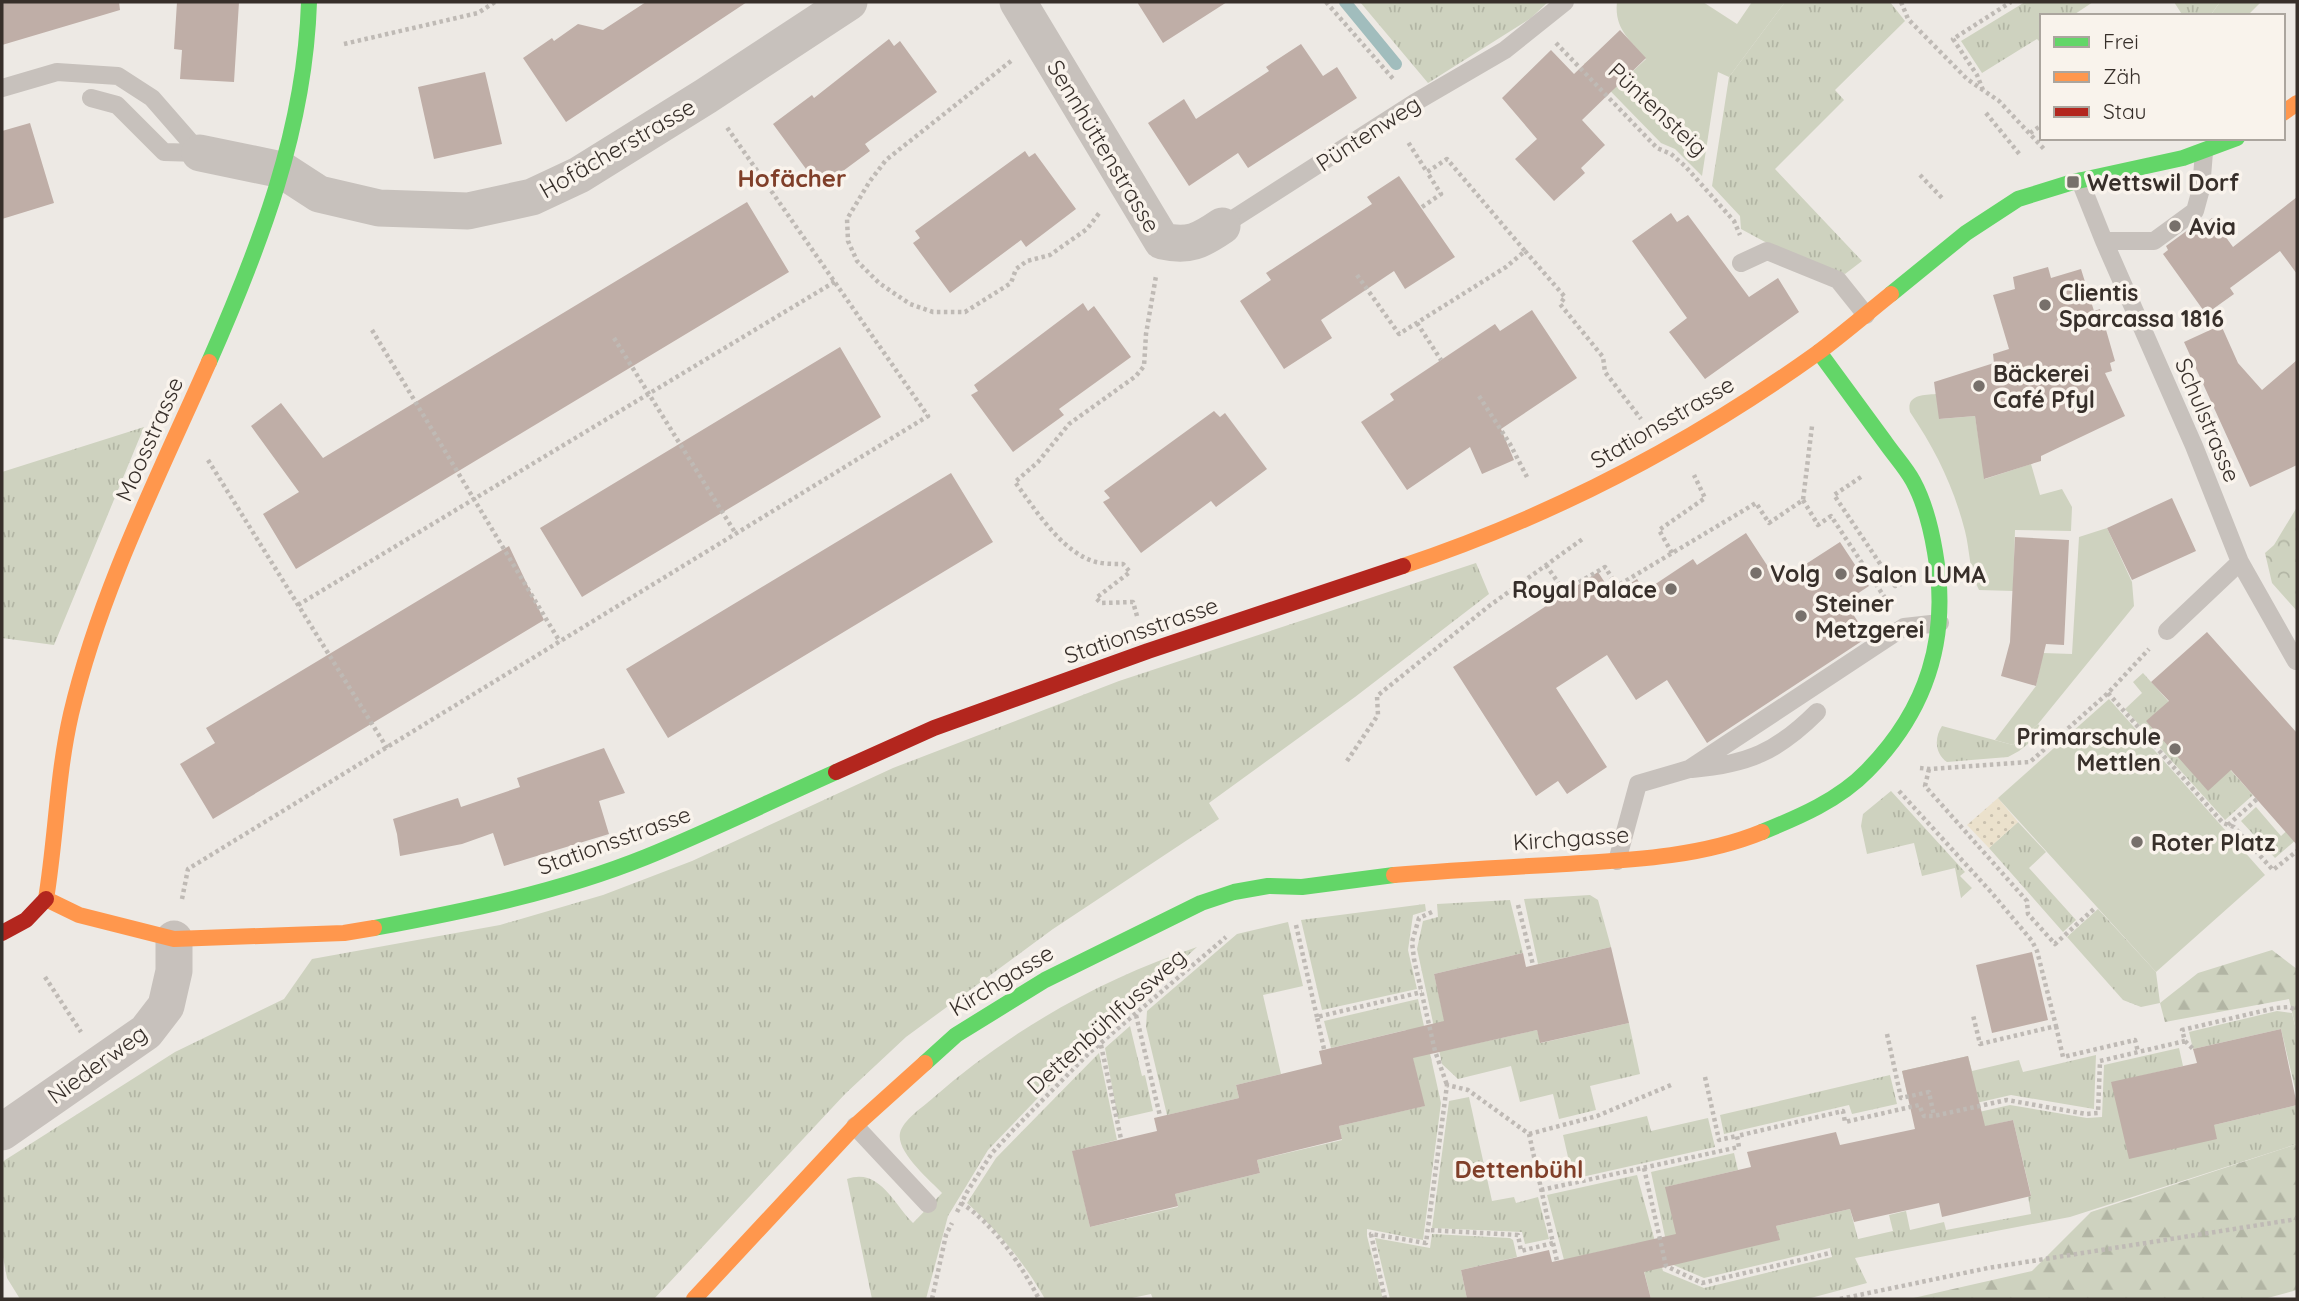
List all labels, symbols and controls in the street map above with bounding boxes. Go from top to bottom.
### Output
legend [2040,14,2285,140]
text: Frei [2103,28,2139,54]
street label: Sennhüttenstrasse [1041,54,1167,238]
street label: Püntensteig [1603,56,1713,162]
text: Zäh [2103,63,2141,89]
street label: Püntenweg [1310,89,1426,177]
street label: Hofächerstrasse [534,92,700,204]
text: Stau [2103,98,2146,124]
district label: Hofächer [738,163,846,193]
place label: Wettswil Dorf [2087,168,2239,197]
marker: Wettswil Dorf [2065,174,2081,190]
place label: Avia [2189,212,2236,241]
marker: Avia [2167,218,2183,234]
place label: Clientis Sparcassa 1816 [2059,278,2224,333]
marker: Clientis Sparcassa 1816 [2037,297,2053,313]
street label: Schulstrasse [2169,354,2247,486]
place label: Bäckerei Café Pfyl [1993,359,2095,414]
street label: Stationsstrasse [1585,369,1739,475]
street label: Moosstrasse [109,372,189,506]
marker: Bäckerei Café Pfyl [1971,378,1987,394]
place label: Volg [1770,559,1820,588]
place label: Salon LUMA [1855,560,1986,589]
marker: Volg [1748,565,1764,581]
marker: Salon LUMA [1833,566,1849,582]
place label: Royal Palace [1512,575,1657,604]
marker: Royal Palace [1663,581,1679,597]
place label: Steiner Metzgerei [1815,589,1924,644]
street label: Stationsstrasse [1060,590,1222,670]
marker: Steiner Metzgerei [1793,608,1809,624]
place label: Primarschule Mettlen [2017,722,2161,777]
marker: Primarschule Mettlen [2167,741,2183,757]
street label: Stationsstrasse [533,799,695,881]
street label: Kirchgasse [1512,819,1630,857]
place label: Roter Platz [2151,828,2275,857]
marker: Roter Platz [2129,834,2145,850]
street label: Kirchgasse [944,938,1058,1022]
street label: Dettenbühlfussweg [1020,942,1192,1100]
street label: Niederweg [41,1018,153,1110]
district label: Dettenbühl [1454,1154,1584,1184]

